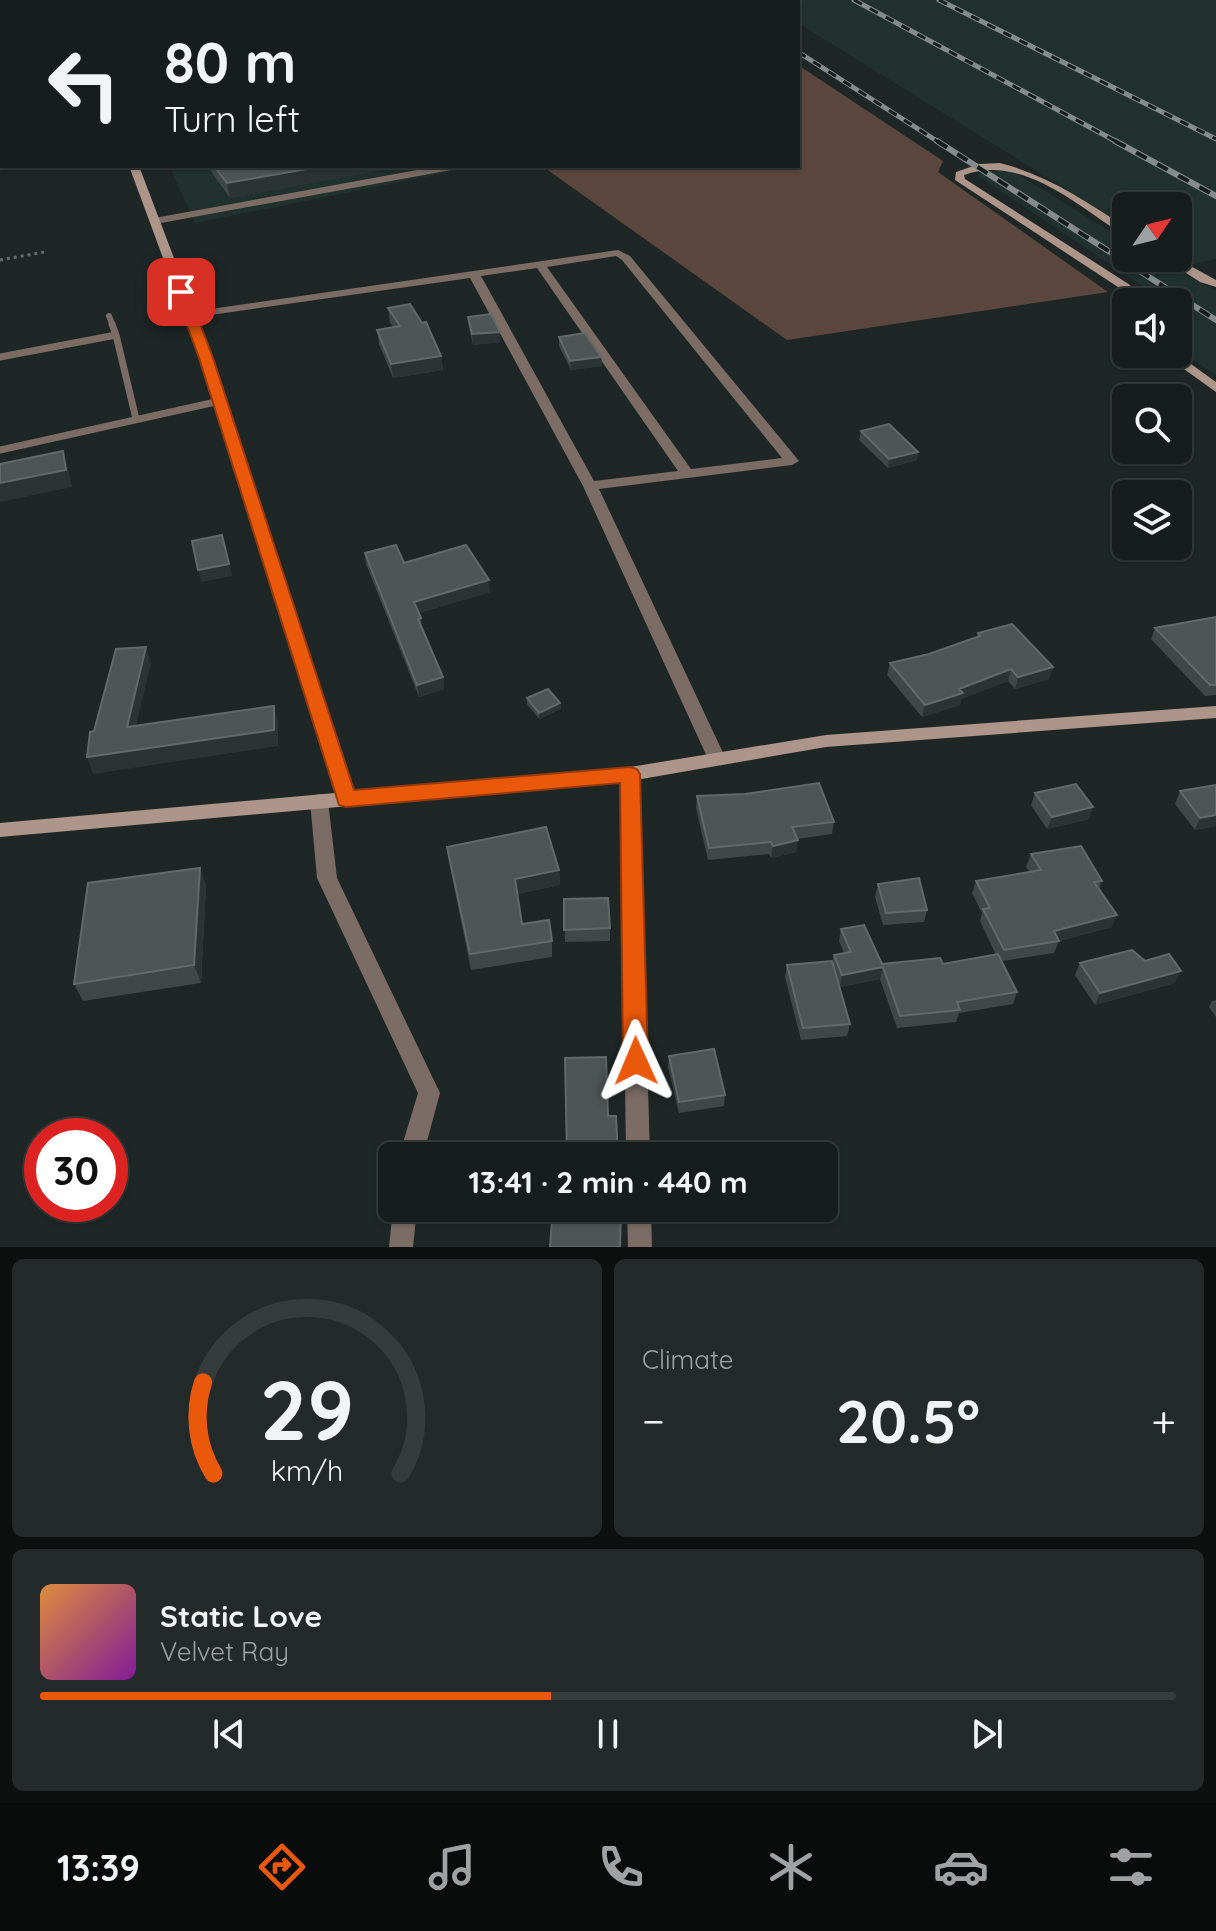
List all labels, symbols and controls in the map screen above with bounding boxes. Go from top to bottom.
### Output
text: 80 m [164,27,296,97]
icon: left [32,32,136,136]
text: Turn left [164,96,300,141]
north arrow [1112,192,1192,272]
map controls [1112,192,1192,560]
pin [147,258,215,326]
icon: arrive [159,270,203,314]
button: sound [1112,288,1192,368]
button: search [1112,384,1192,464]
button: layers [1112,480,1192,560]
position arrow [594,1019,678,1103]
speed limit sign: 30 [24,1118,128,1222]
text: 13:41 · 2 min · 440 m [468,1163,748,1201]
text: Climate [642,1343,733,1376]
text: 29 [260,1357,354,1461]
text: 20.5° [836,1383,980,1458]
text: − [642,1393,665,1448]
text: + [1151,1393,1176,1448]
text: km/h [271,1452,343,1488]
text: Static Love [160,1597,322,1635]
text: Velvet Ray [160,1635,289,1668]
icon: previous [207,1712,251,1756]
icon: pause [586,1712,630,1756]
icon: next [965,1712,1009,1756]
icon: directions [254,1839,310,1895]
icon: music [424,1839,480,1895]
icon: phone [593,1839,649,1895]
icon: climate [763,1839,819,1895]
icon: car [933,1839,989,1895]
icon: filters [1103,1839,1159,1895]
text: 13:39 [57,1845,140,1890]

